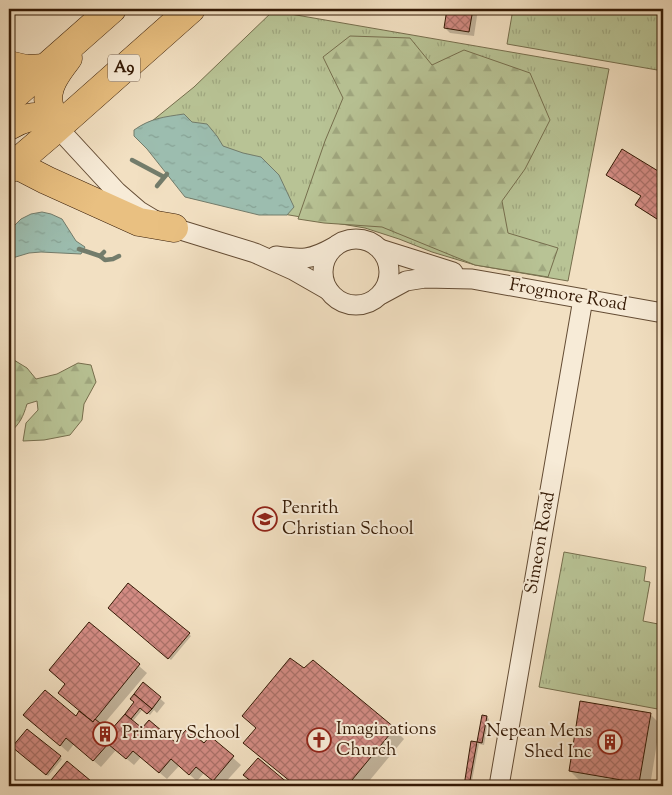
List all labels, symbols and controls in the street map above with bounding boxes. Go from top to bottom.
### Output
road number: A9 [108,54,140,82]
street label: Frogmore Road [507,273,629,319]
street label: Simeon Road [519,490,563,596]
place label: Penrith Christian School [282,496,414,543]
school or university icon: Penrith Christian School [252,506,278,532]
place label: Imaginations Church [336,717,436,764]
place label: Nepean Mens Shed Inc [486,719,592,766]
building icon: Primary School [92,721,118,747]
place label: Primary School [122,721,240,747]
church icon: Imaginations Church [306,727,332,753]
building icon: Nepean Mens Shed Inc [597,729,623,755]

